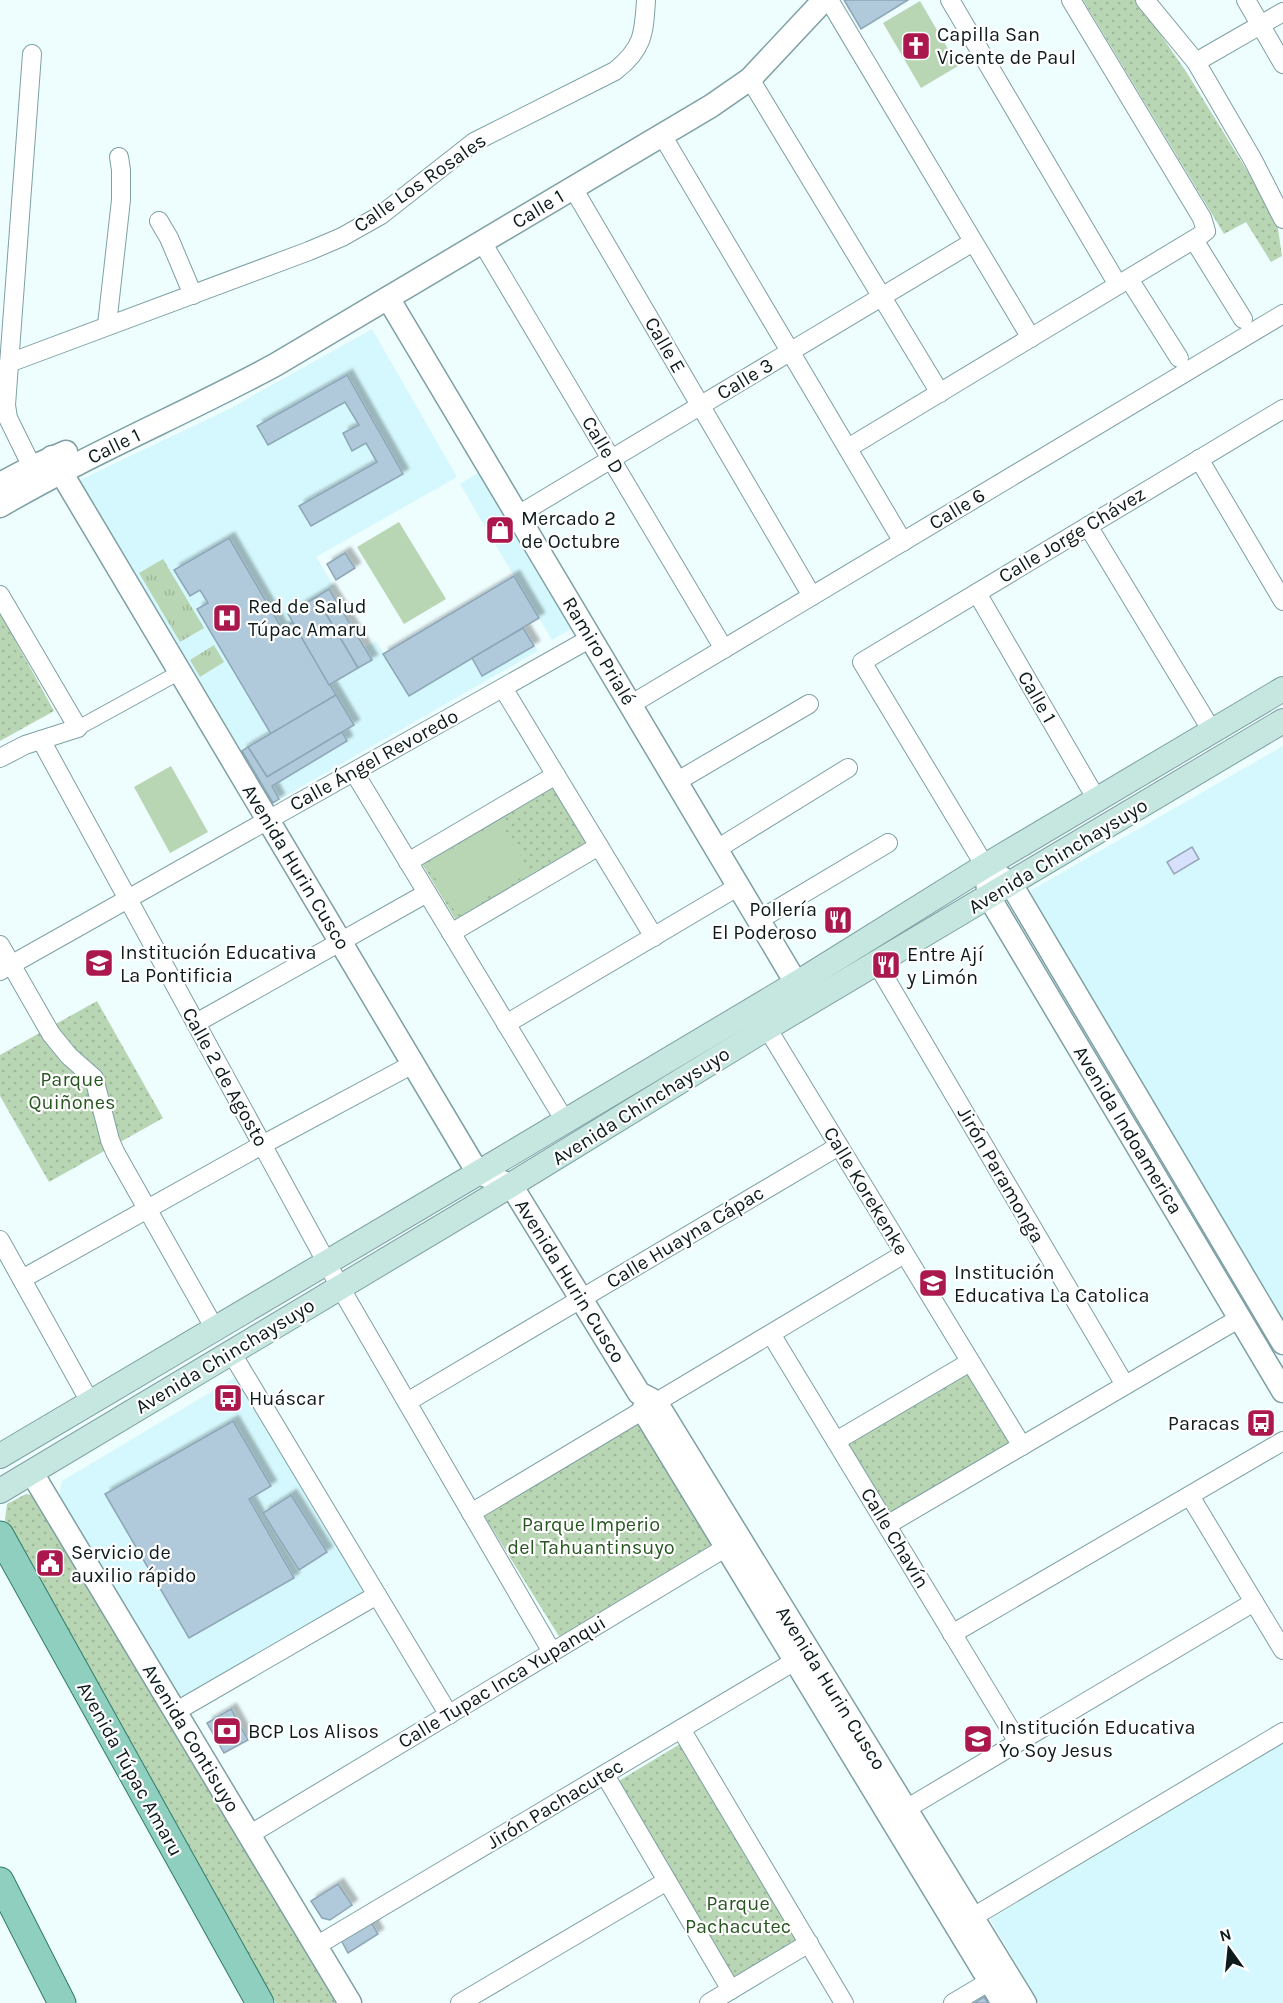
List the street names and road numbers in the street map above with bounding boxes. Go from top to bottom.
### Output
street label: Calle Los Rosales [349,129,491,237]
street label: Calle 1 [508,185,568,233]
street label: Calle E [640,313,690,377]
street label: Calle 3 [713,353,777,405]
street label: Calle D [577,412,629,478]
street label: Calle 1 [84,423,144,469]
street label: Calle Jorge Chávez [995,482,1149,588]
street label: Calle 6 [925,483,989,535]
street label: Ramiro Prialé [558,593,640,709]
street label: Calle 1 [1013,667,1061,727]
street label: Calle Ángel Revoredo [285,703,462,816]
street label: Avenida Hurin Cusco [238,780,354,954]
street label: Avenida Chinchaysuyo [964,793,1152,919]
street label: Calle 2 de Agosto [177,1003,273,1151]
street label: Avenida Chinchaysuyo [548,1042,734,1170]
street label: Avenida Indoamerica [1069,1042,1187,1218]
street label: Jirón Paramonga [953,1103,1049,1247]
street label: Calle Korekenke [819,1123,913,1259]
street label: Calle Huayna Cápac [602,1181,768,1293]
street label: Avenida Hurin Cusco [510,1195,630,1367]
street label: Avenida Chinchaysuyo [131,1293,319,1419]
street label: Calle Chavín [856,1484,934,1592]
street label: Avenida Hurin Cusco [771,1602,891,1774]
street label: Calle Tupac Inca Yupanqui [394,1611,610,1753]
street label: Avenida Contisuyo [138,1660,244,1816]
street label: Avenida Túpac Amaru [72,1678,188,1860]
street label: Jirón Pachacutec [483,1754,627,1854]

